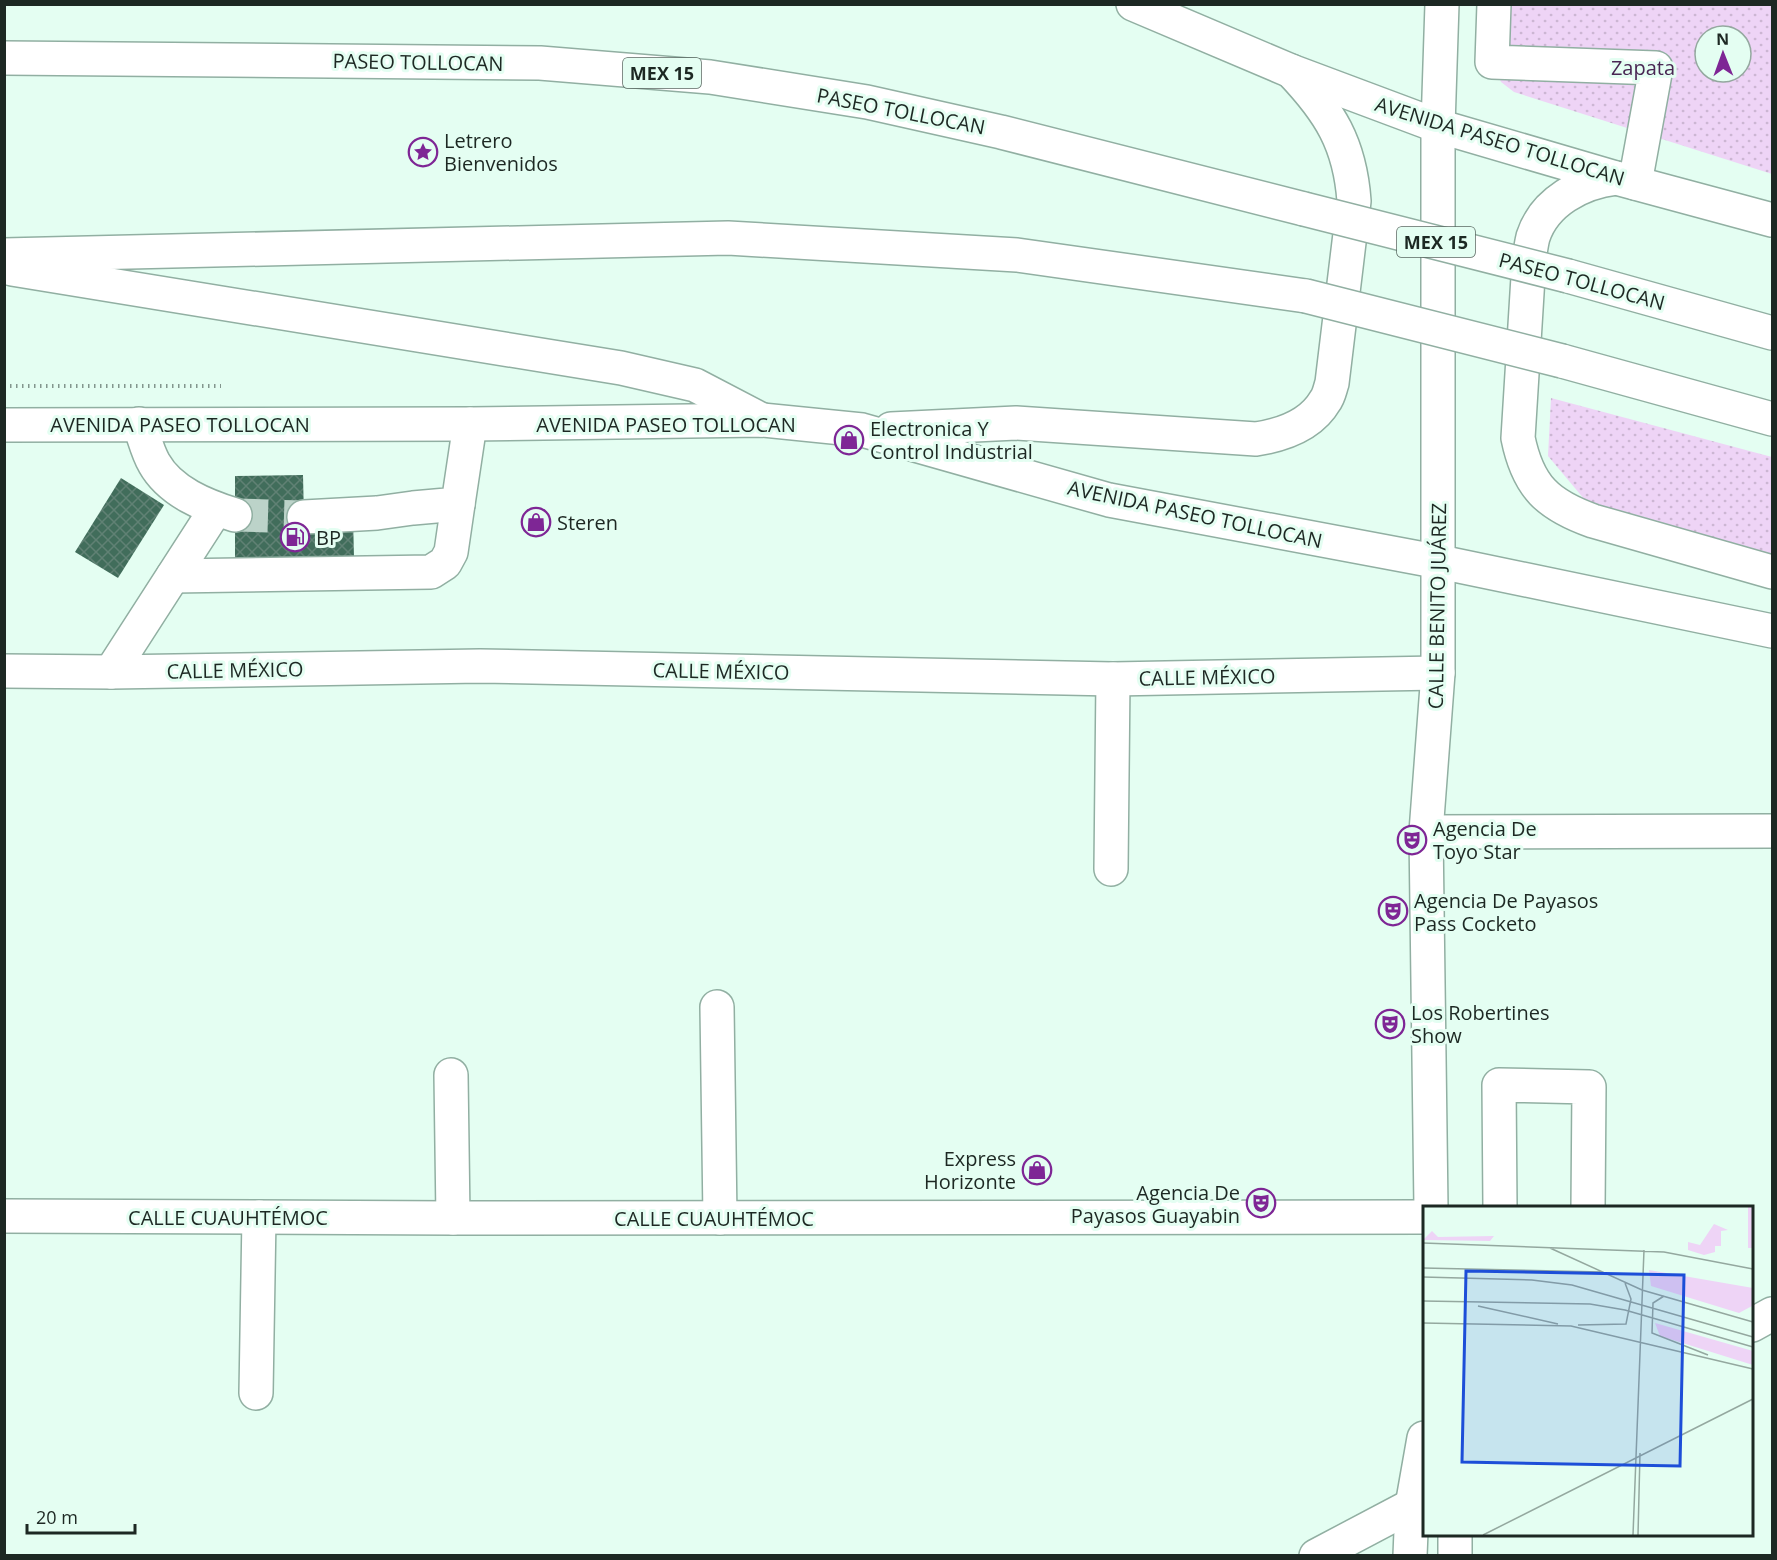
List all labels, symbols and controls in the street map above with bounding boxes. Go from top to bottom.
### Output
north arrow [1693,24,1753,84]
text: N [1716,28,1729,50]
street label: PASEO TOLLOCAN [332,47,504,77]
park label: Zapata [1611,54,1675,81]
road number: MEX 15 [623,58,701,88]
street label: PASEO TOLLOCAN [815,81,987,141]
street label: AVENIDA PASEO TOLLOCAN [1372,90,1628,192]
place label: Letrero Bienvenidos [444,127,558,177]
place icon: Letrero Bienvenidos [407,136,439,168]
road number: MEX 15 [1397,227,1475,257]
street label: PASEO TOLLOCAN [1496,246,1668,316]
street label: AVENIDA PASEO TOLLOCAN [50,411,310,438]
street label: AVENIDA PASEO TOLLOCAN [536,411,796,438]
place label: Electronica Y Control Industrial [870,415,1033,465]
shop icon: Electronica Y Control Industrial [833,424,865,456]
street label: AVENIDA PASEO TOLLOCAN [1065,474,1325,554]
street label: CALLE BENITO JUÁREZ [1422,503,1452,709]
shop icon: Steren [520,506,552,538]
place label: Steren [557,509,618,536]
fuel station icon: BP [279,521,311,553]
place label: BP [316,524,341,551]
street label: CALLE MÉXICO [166,655,304,685]
street label: CALLE MÉXICO [652,656,790,686]
street label: CALLE MÉXICO [1138,662,1276,692]
place label: Agencia De Toyo Star [1433,815,1537,865]
theatre icon: Agencia De Toyo Star [1396,824,1428,856]
place label: Agencia De Payasos Pass Cocketo [1414,887,1598,937]
theatre icon: Agencia De Payasos Pass Cocketo [1377,895,1409,927]
place label: Los Robertines Show [1411,999,1549,1049]
theatre icon: Los Robertines Show [1374,1008,1406,1040]
place label: Express Horizonte [924,1145,1016,1195]
shop icon: Express Horizonte [1021,1154,1053,1186]
place label: Agencia De Payasos Guayabin [1071,1179,1240,1229]
theatre icon: Agencia De Payasos Guayabin [1245,1187,1277,1219]
street label: CALLE CUAUHTÉMOC [128,1204,328,1231]
street label: CALLE CUAUHTÉMOC [614,1205,814,1232]
inset map [1423,1206,1753,1536]
scale bar [27,1497,135,1535]
text: 20 m [36,1505,78,1529]

